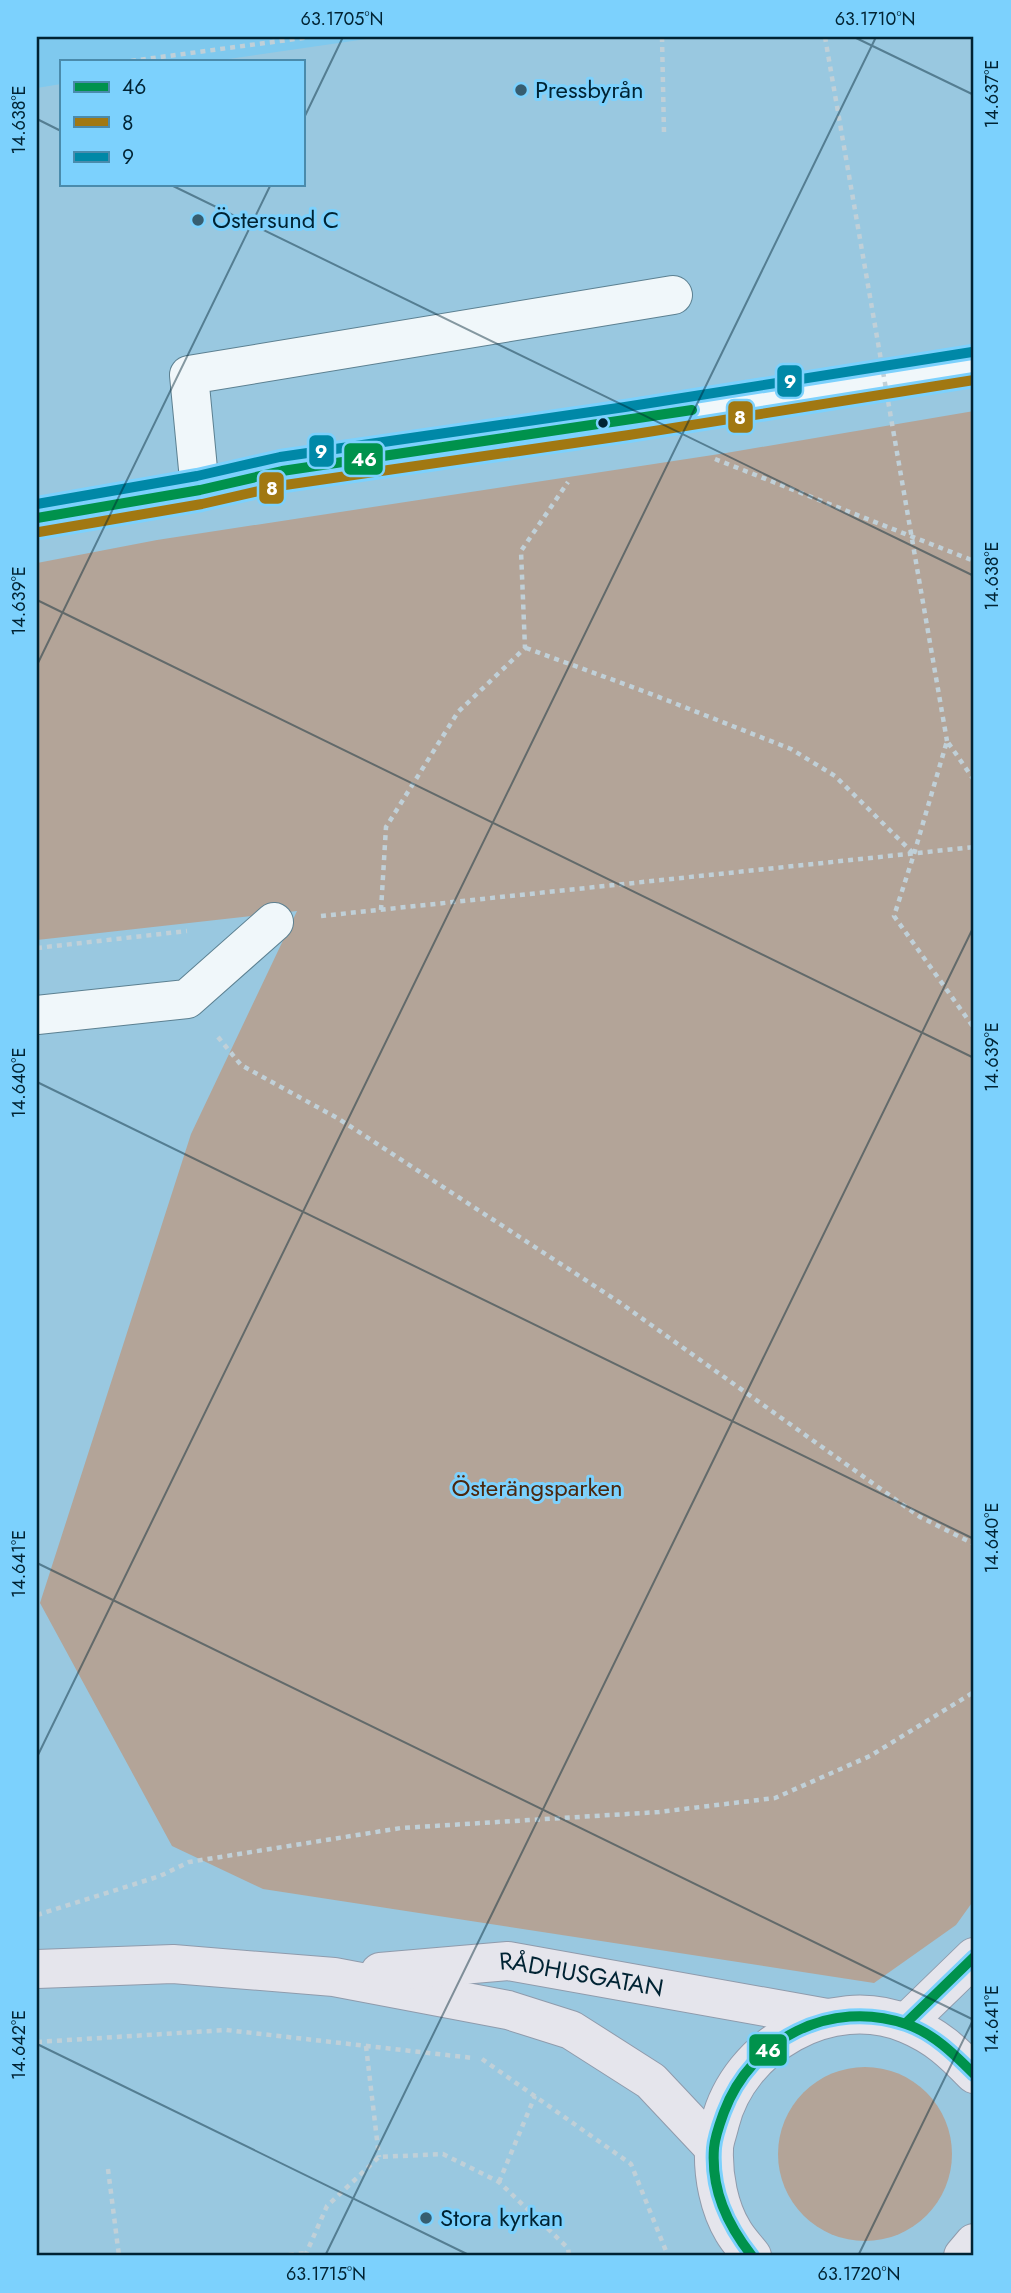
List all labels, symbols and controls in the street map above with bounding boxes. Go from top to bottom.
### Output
text: 63.1705°N [301,6,383,32]
text: 63.1710°N [835,6,915,32]
legend [60,60,304,186]
text: 14.637°E [979,60,1005,128]
text: 46 [122,72,146,102]
place label: Pressbyrån [535,72,644,107]
marker: Pressbyrån [513,82,529,98]
text: 14.638°E [6,86,32,154]
text: 8 [122,108,133,138]
text: 9 [122,142,134,172]
place label: Östersund C [212,202,339,237]
marker: Östersund C [190,212,206,228]
line badge: 9 [776,364,803,398]
text: 9 [784,368,796,395]
line badge: 8 [727,400,754,434]
text: 8 [734,404,746,431]
unlabelled marker [596,416,610,430]
line badge: 9 [308,434,335,468]
text: 9 [315,438,327,465]
line badge: 46 [343,442,384,476]
text: 46 [351,446,377,473]
line badge: 8 [258,471,285,505]
text: 8 [266,475,278,502]
text: 14.638°E [979,542,1005,610]
text: 14.639°E [6,566,32,636]
text: 14.639°E [979,1022,1005,1092]
text: 14.640°E [6,1048,32,1118]
park label: Österängsparken [451,1470,623,1505]
text: 14.640°E [979,1503,1005,1573]
text: 14.641°E [6,1530,32,1598]
street label: RÅDHUSGATAN [498,1943,666,2005]
text: 14.641°E [979,1985,1005,2053]
text: 14.642°E [6,2010,32,2080]
line badge: 46 [748,2033,788,2067]
text: 46 [755,2037,781,2064]
place label: Stora kyrkan [440,2200,563,2235]
marker: Stora kyrkan [418,2210,434,2226]
text: 63.1715°N [286,2261,366,2287]
text: 63.1720°N [818,2261,900,2287]

